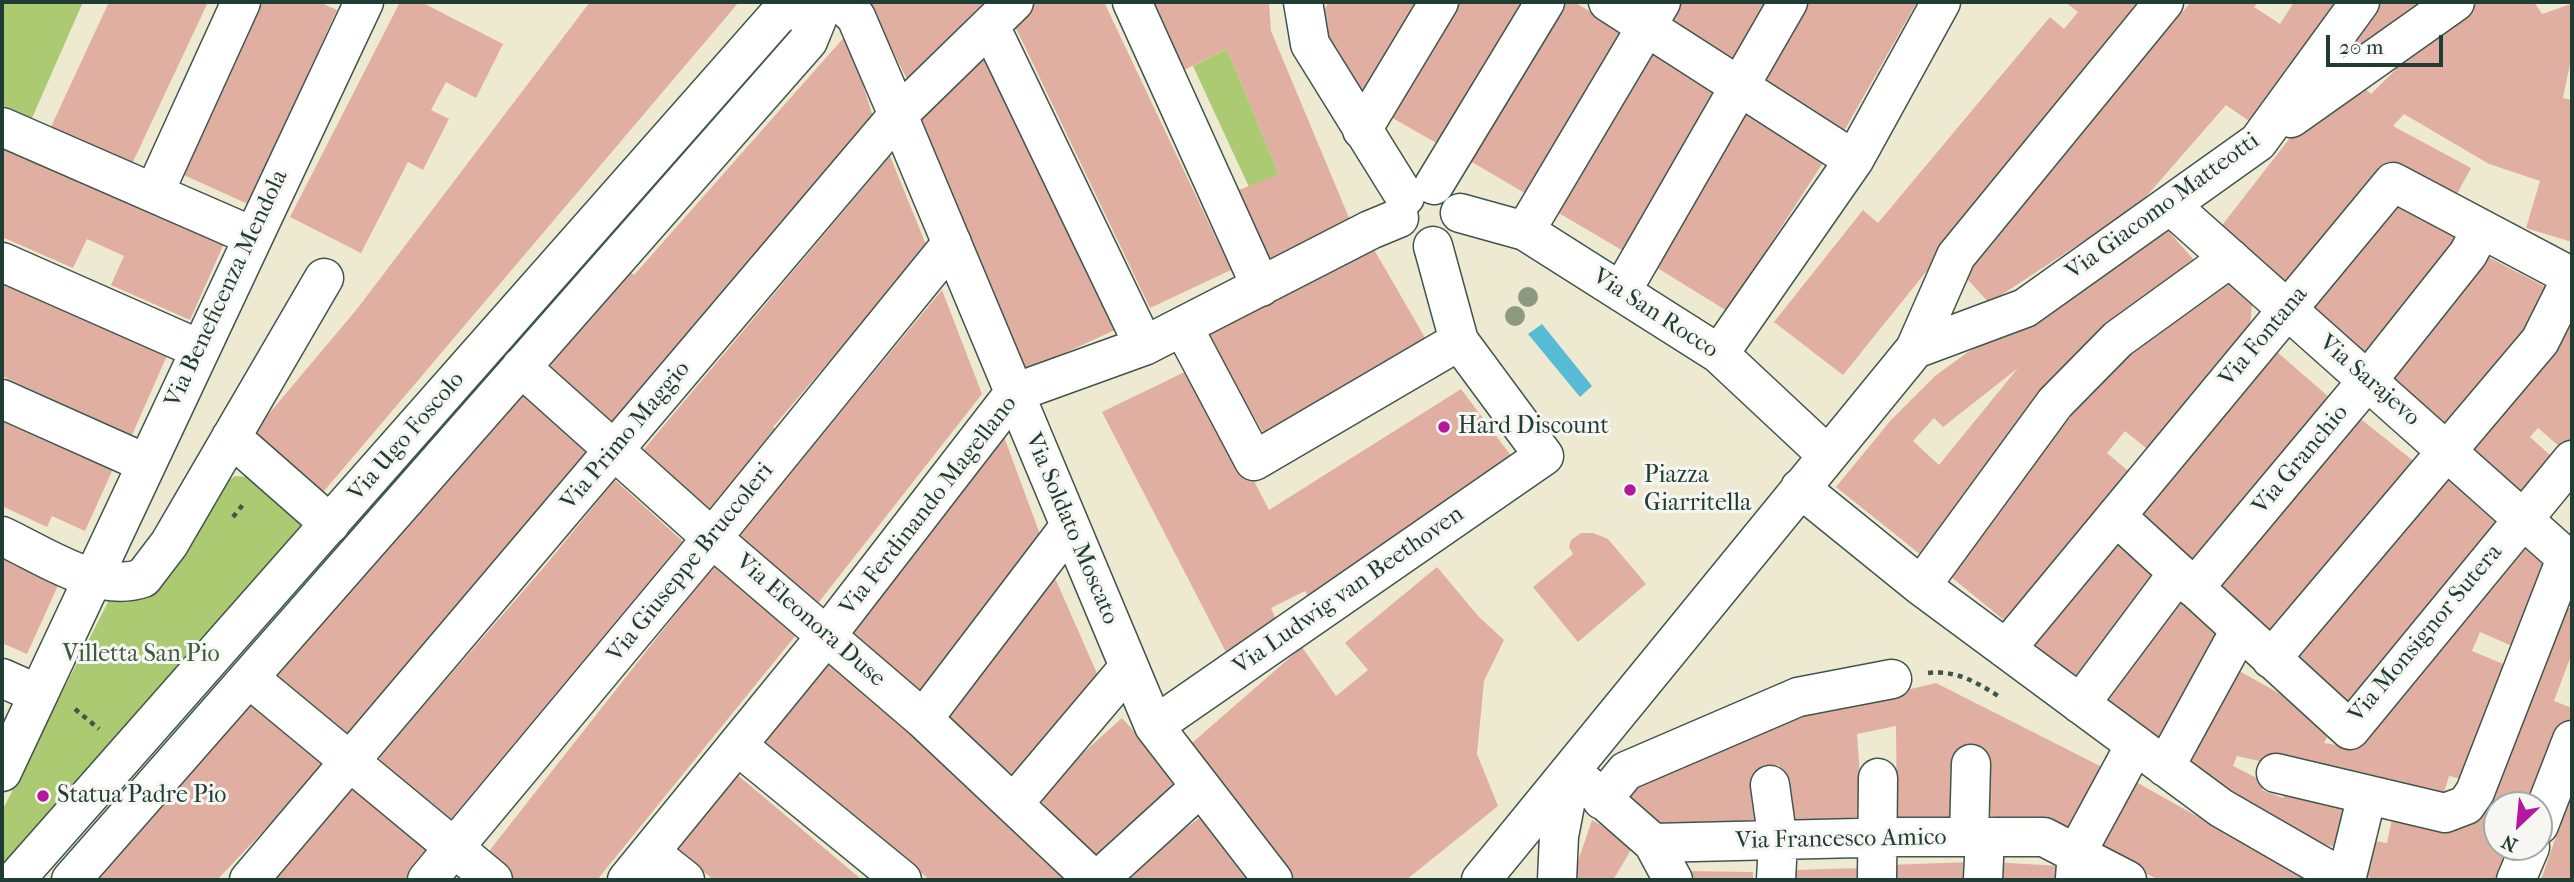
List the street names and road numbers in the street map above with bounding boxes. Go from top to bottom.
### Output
street label: Via Giacomo Matteotti [2061,127,2265,287]
street label: Via Beneficenza Mendola [159,166,295,412]
street label: Via San Rocco [1587,263,1723,365]
street label: Via Fontana [2214,281,2314,393]
street label: Via Sarajevo [2312,329,2426,433]
street label: Via Primo Maggio [555,356,697,516]
street label: Via Ugo Foscolo [343,366,471,508]
street label: Via Ferdinando Magellano [834,390,1024,622]
street label: Via Granchio [2247,399,2355,521]
street label: Via Soldato Moscato [1018,429,1124,629]
street label: Via Giuseppe Bruccoleri [602,457,780,669]
street label: Via Ludwig van Beethoven [1228,500,1470,682]
street label: Via Monsignor Sutera [2343,539,2509,729]
street label: Via Eleonora Duse [729,548,891,694]
street label: Via Francesco Amico [1735,824,1947,856]

